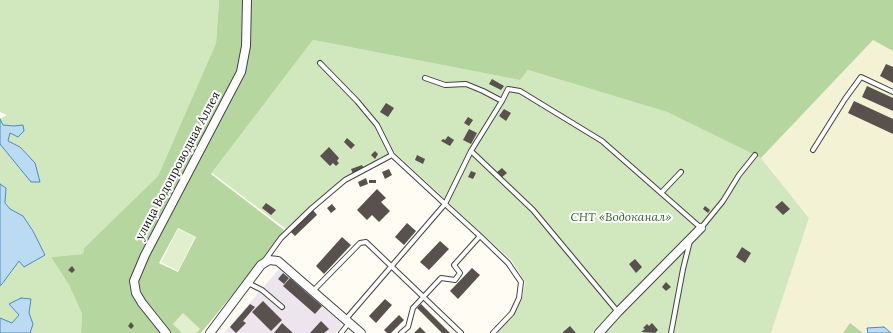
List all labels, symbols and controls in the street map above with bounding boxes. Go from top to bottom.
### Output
street label: улица Водопроводная Аллея [133,89,223,243]
park label: СНТ «Водоканал» [571,211,671,225]

